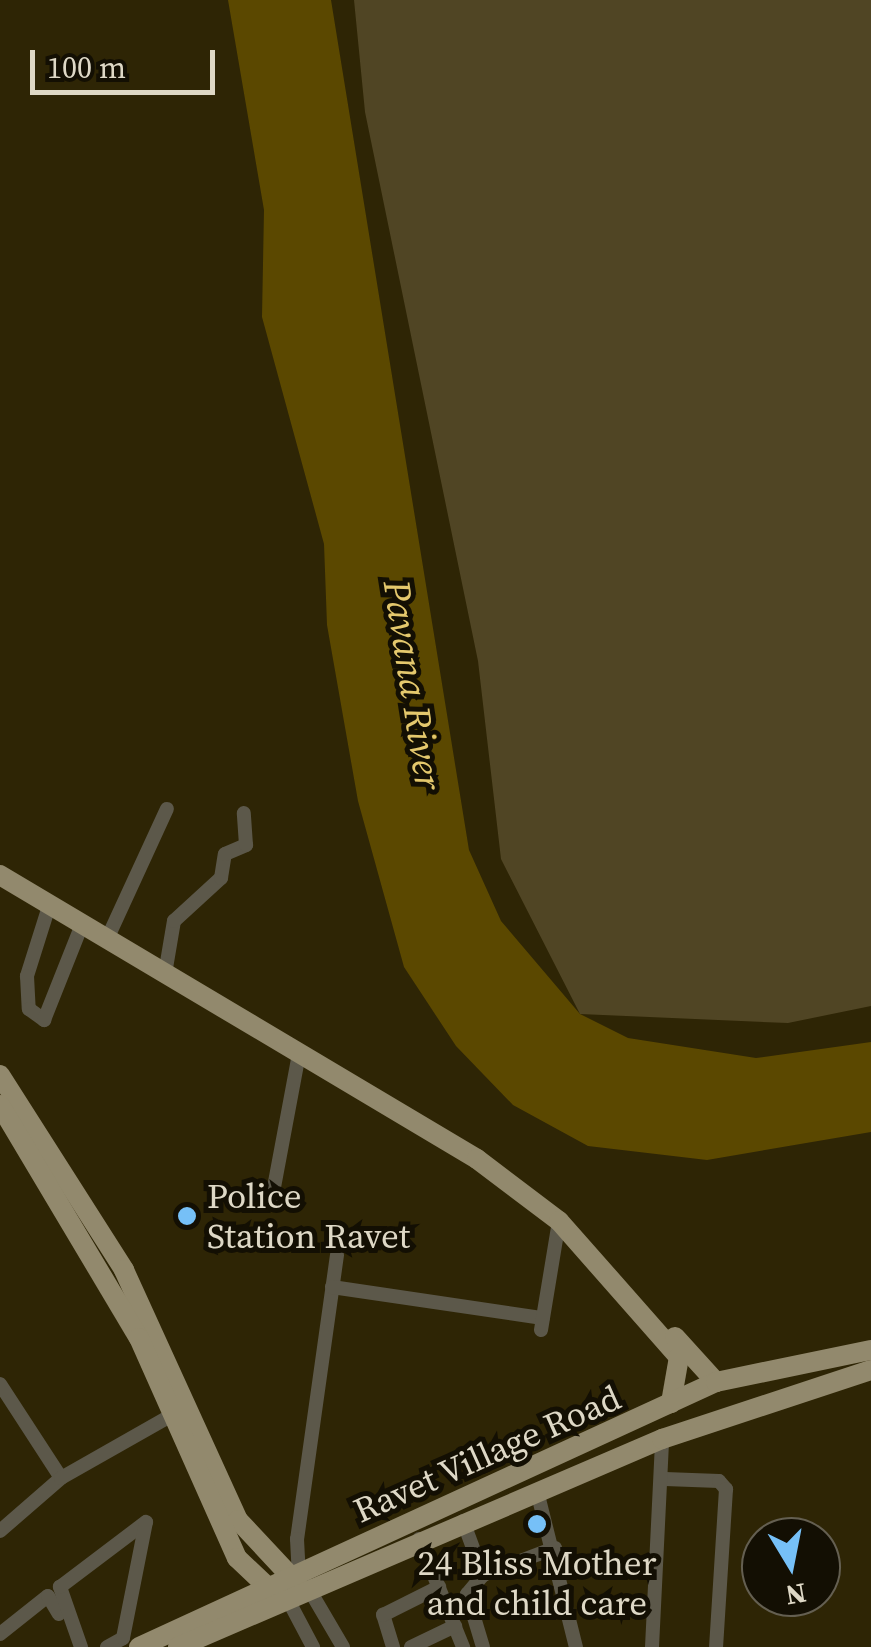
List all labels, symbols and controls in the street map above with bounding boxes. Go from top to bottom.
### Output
scale bar [35,30,220,92]
text: 100 m [47,47,126,88]
water label: Pavana River [373,577,451,793]
place label: Police Station Ravet [207,1175,410,1257]
marker: Police Station Ravet [176,1205,198,1227]
street label: Ravet Village Road [347,1376,627,1532]
marker: 24 Bliss Mother and child care [524,1511,550,1537]
north arrow [741,1517,841,1617]
place label: 24 Bliss Mother and child care [417,1542,657,1624]
text: N [783,1574,809,1615]

